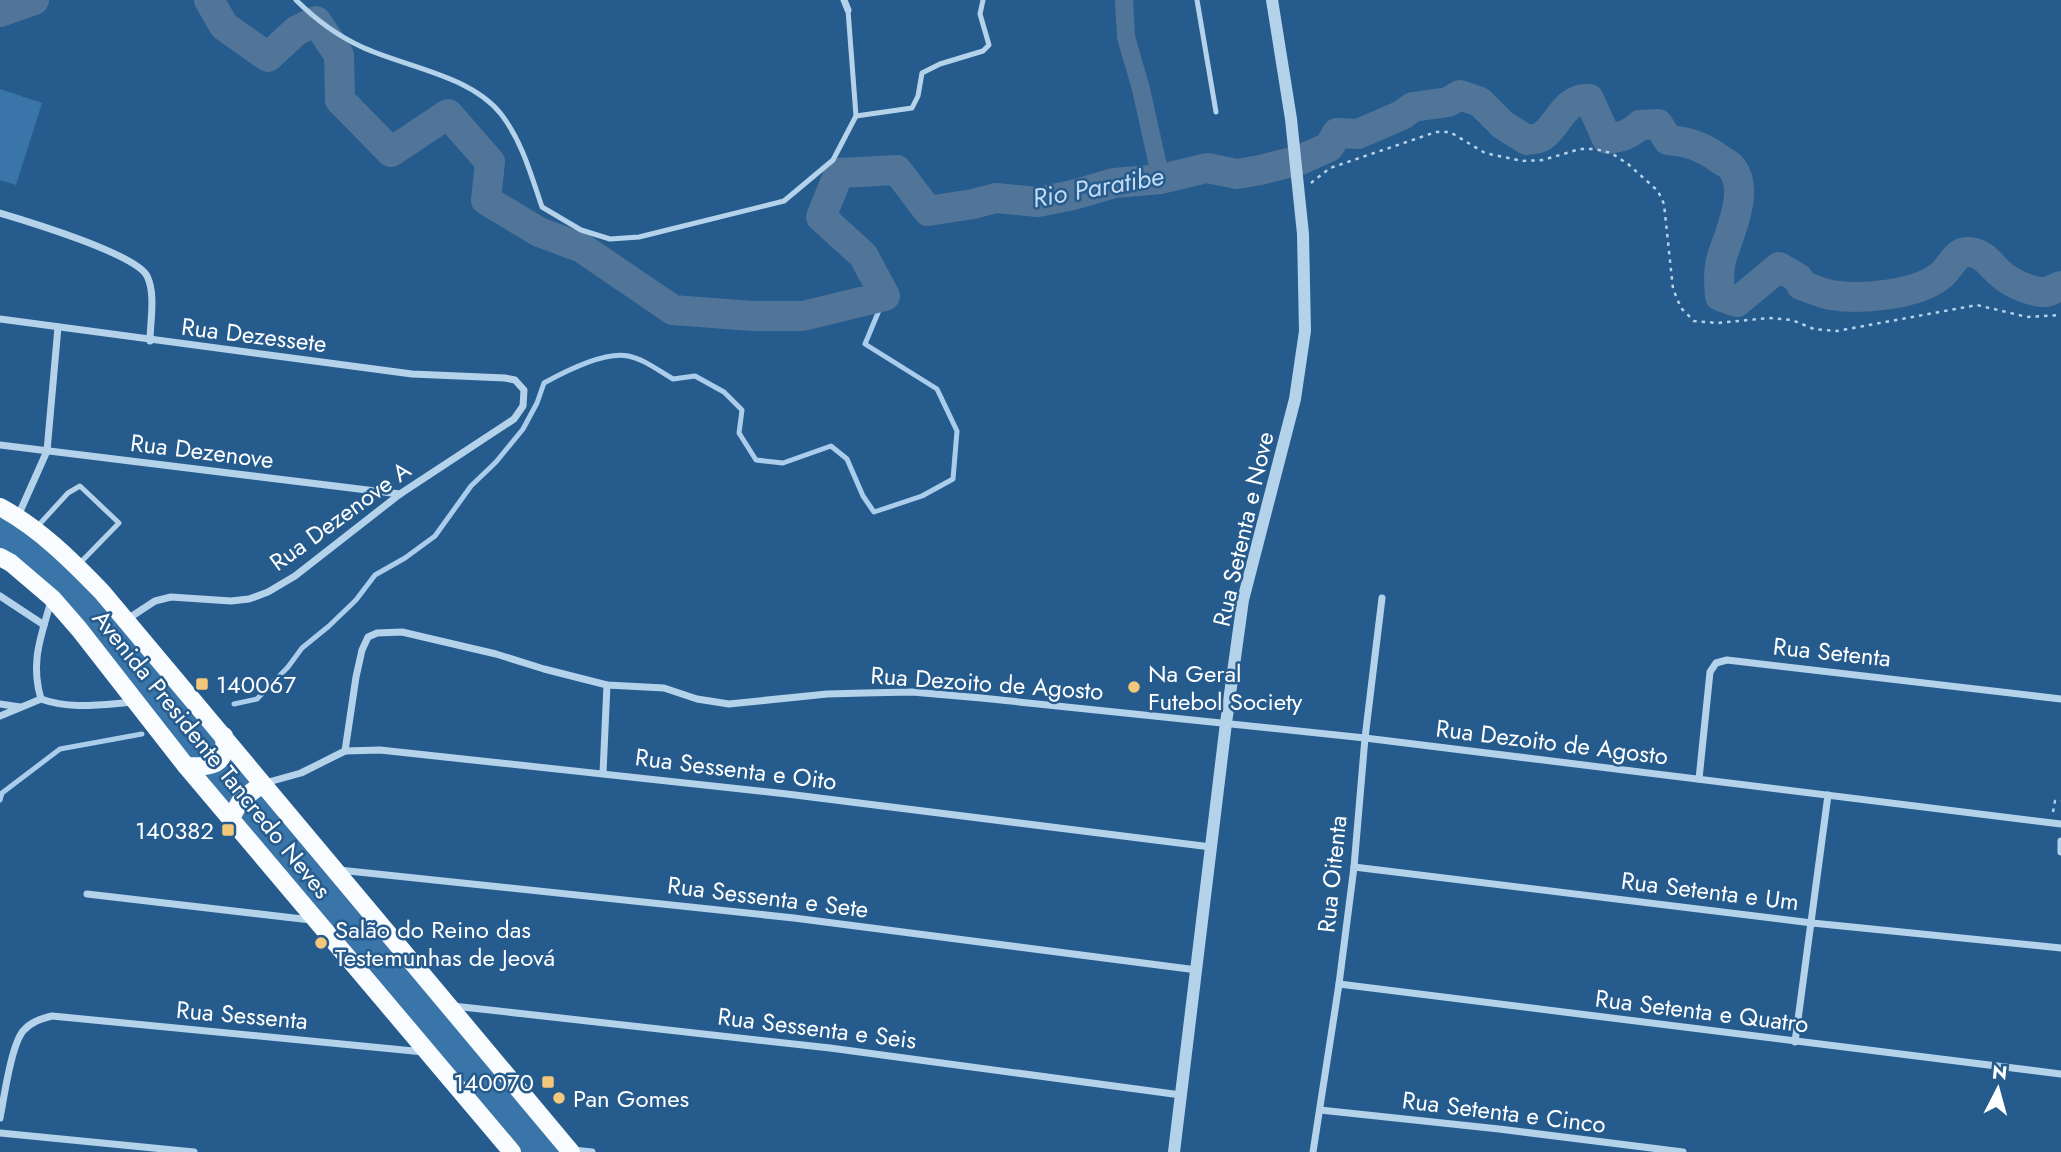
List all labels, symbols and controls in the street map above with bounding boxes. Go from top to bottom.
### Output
water label: Rio Paratibe [1029,157,1167,217]
street label: Rua Dezessete [179,309,329,361]
street label: Rua Dezenove [128,425,276,477]
street label: Rua Setenta e Nove [1204,428,1282,630]
street label: Rua Dezenove A [262,453,418,579]
street label: Avenida Presidente Tancredo Neves [84,602,340,906]
street label: Rua Setenta [1771,628,1893,676]
place label: Na Geral Futebol Society [1148,656,1303,719]
street label: Rua Dezoito de Agosto [869,657,1105,709]
place label: 140067 [216,667,296,702]
marker: 140067 [194,676,210,692]
marker: Na Geral Futebol Society [1126,679,1142,695]
street label: Rua Dezoito de Agosto [1434,710,1670,774]
street label: Rua Sessenta e Oito [633,739,839,799]
place label: 140382 [135,813,214,848]
street label: Rua Oitenta [1308,813,1356,935]
marker: 140382 [220,822,236,838]
street label: Rua Setenta e Um [1619,863,1801,919]
street label: Rua Sessenta e Sete [665,867,871,927]
place label: Salão do Reino das Testemunhas de Jeová [335,912,555,975]
marker: Salão do Reino das Testemunhas de Jeová [313,935,329,951]
street label: Rua Setenta e Quatro [1593,981,1811,1041]
street label: Rua Sessenta [175,992,309,1038]
street label: Rua Sessenta e Seis [716,998,918,1058]
north arrow [1963,1054,2033,1124]
text: N [1991,1058,2009,1087]
place label: 140070 [453,1065,534,1100]
marker: 140070 [540,1074,556,1090]
place label: Pan Gomes [573,1081,689,1116]
street label: Rua Setenta e Cinco [1400,1082,1608,1142]
marker: Pan Gomes [551,1090,567,1106]

